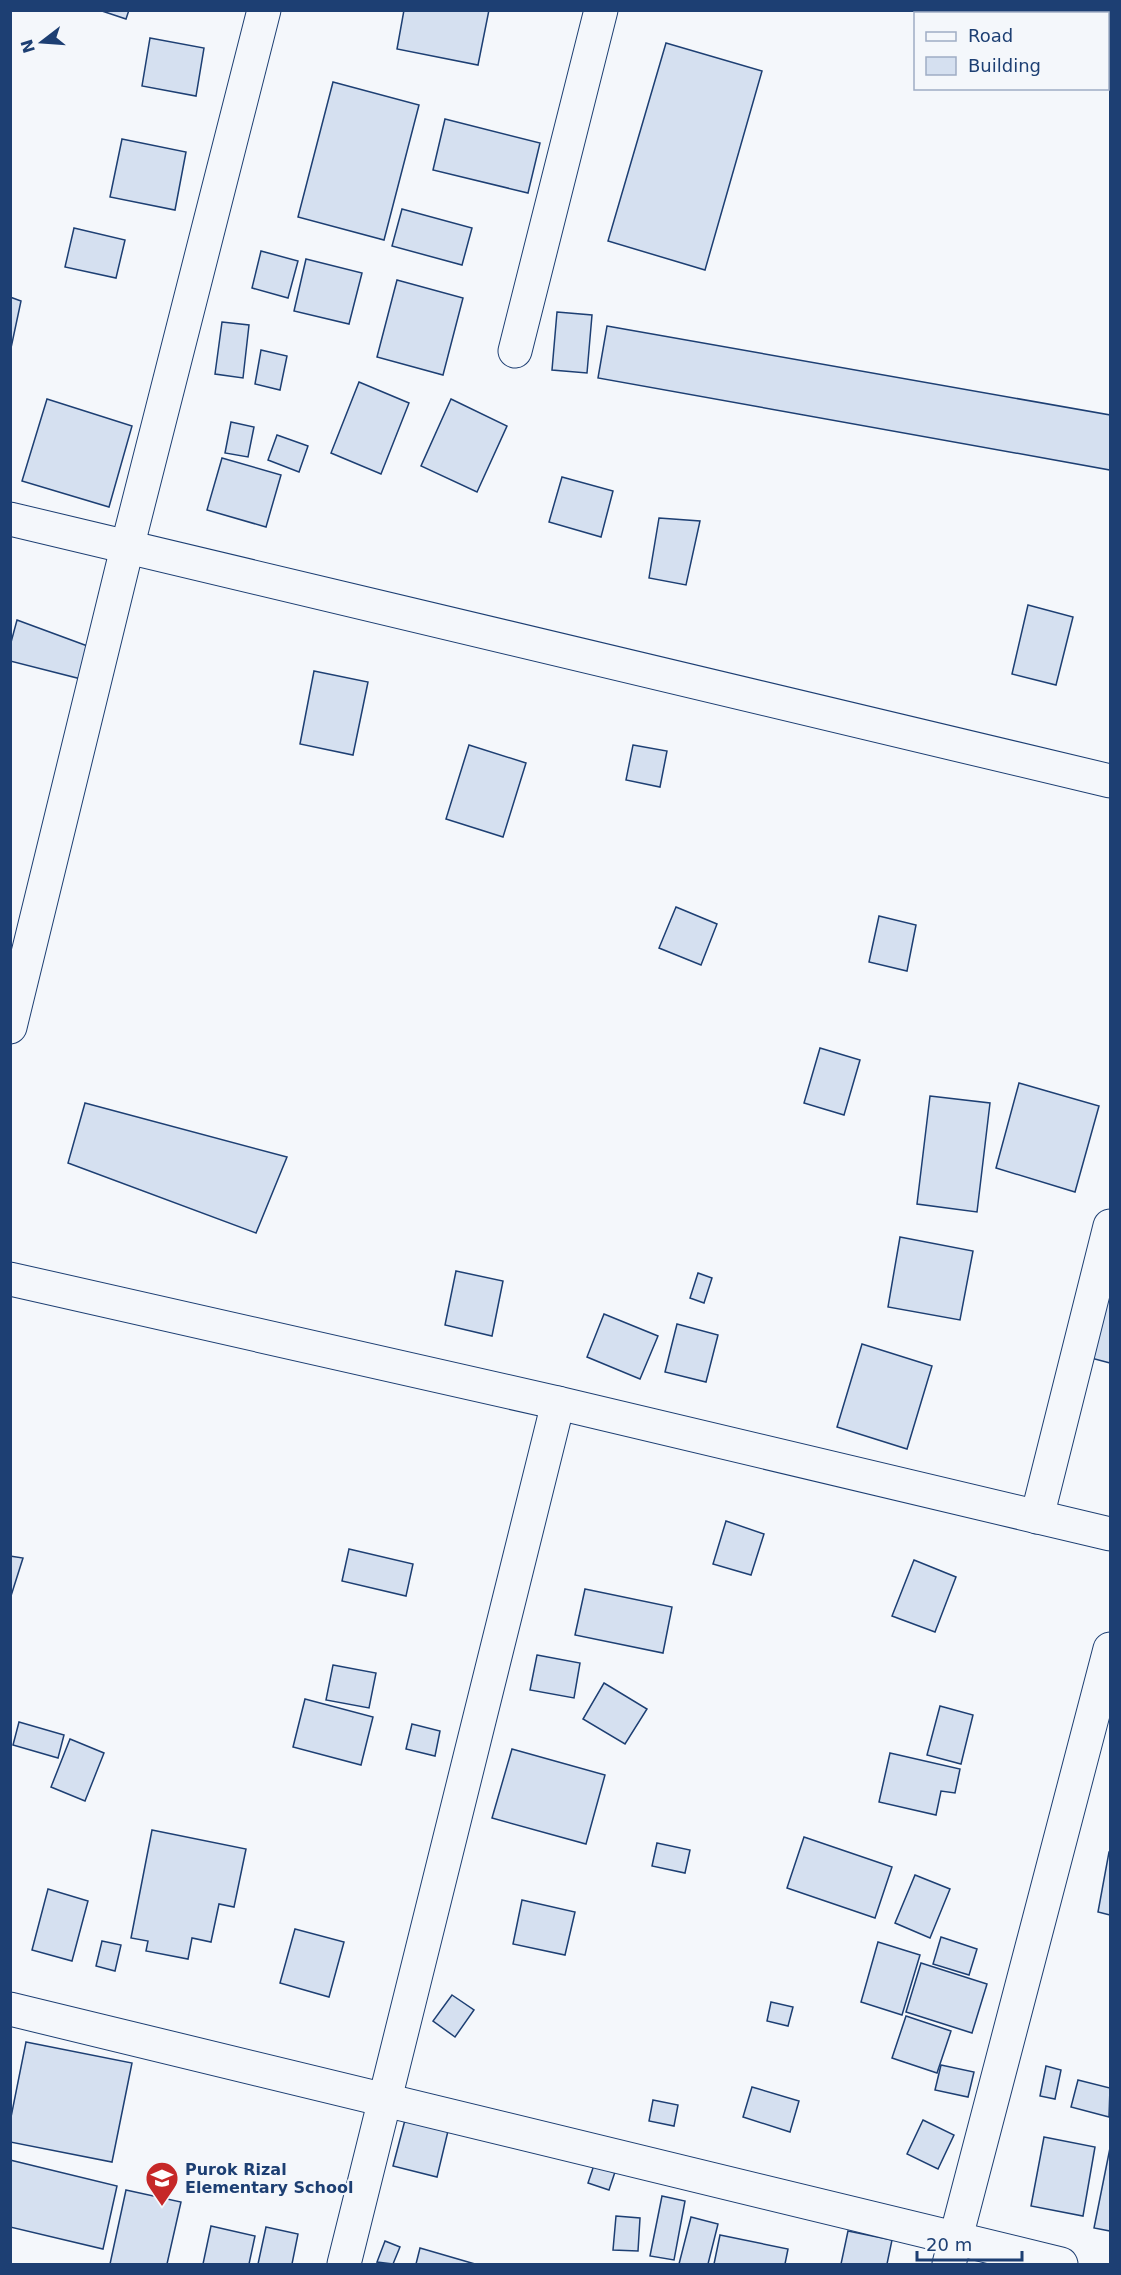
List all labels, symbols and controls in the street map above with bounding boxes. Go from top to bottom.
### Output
north arrow [12,12,72,72]
legend [914,12,1109,90]
text: Road [968,25,1013,46]
text: N [17,37,39,55]
text: Building [968,55,1041,76]
school or university icon: Purok Rizal Elementary School [144,2160,180,2207]
place label: Purok Rizal Elementary School [185,2160,353,2197]
scale bar [917,2224,1022,2262]
text: 20 m [926,2234,972,2255]

